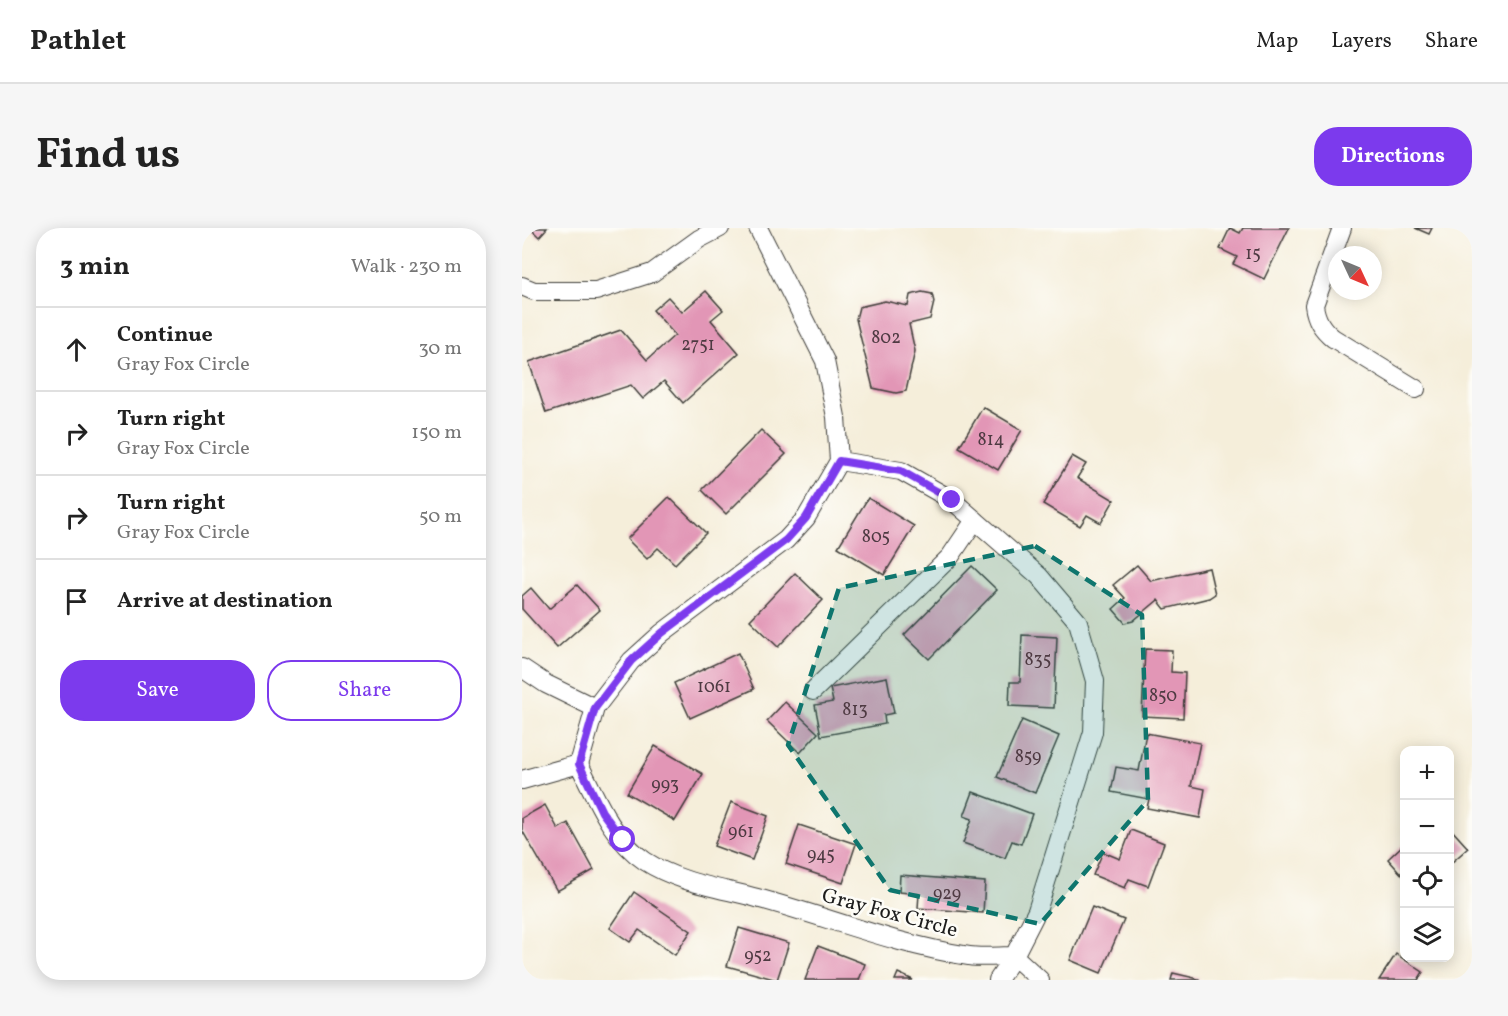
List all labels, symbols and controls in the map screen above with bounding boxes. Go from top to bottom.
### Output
text: Pathlet [30,22,126,61]
text: Map [1256,27,1298,56]
text: Layers [1331,27,1392,56]
text: Share [1425,27,1478,56]
text: Find us [36,127,180,186]
button: Directions [1314,127,1472,186]
house number: 15 [1245,242,1261,267]
north arrow [1328,246,1382,300]
text: 3 min [60,249,130,285]
text: Walk · 230 m [351,253,462,281]
text: Continue [117,320,213,351]
house number: 802 [871,326,901,351]
icon: ahead [60,333,93,366]
house number: 2751 [681,333,715,358]
text: 30 m [418,335,462,363]
text: Gray Fox Circle [117,351,250,379]
text: Turn right [117,404,225,435]
icon: right [60,417,93,450]
text: 150 m [411,419,462,447]
house number: 814 [978,428,1004,453]
text: Gray Fox Circle [117,435,250,463]
route end [938,486,964,512]
text: Turn right [117,488,225,519]
icon: right [60,501,93,534]
text: 50 m [419,503,462,531]
text: Gray Fox Circle [117,519,250,547]
house number: 805 [862,525,890,550]
icon: arrive [60,585,93,618]
text: Arrive at destination [117,586,333,617]
house number: 835 [1024,648,1052,673]
button: Save [60,660,255,721]
button: Share [267,660,462,721]
house number: 1061 [697,675,731,700]
house number: 850 [1149,684,1177,709]
house number: 813 [842,698,868,723]
house number: 859 [1015,745,1041,770]
map controls [1400,746,1454,962]
button: + [1400,746,1454,800]
house number: 993 [651,773,679,798]
button: − [1400,800,1454,854]
house number: 961 [728,820,754,845]
route start [609,826,635,852]
house number: 945 [807,843,835,868]
button: locate [1400,854,1454,908]
street label: Gray Fox Circle [819,881,961,946]
house number: 929 [933,882,961,907]
button: layers [1400,908,1454,962]
house number: 952 [744,944,772,969]

